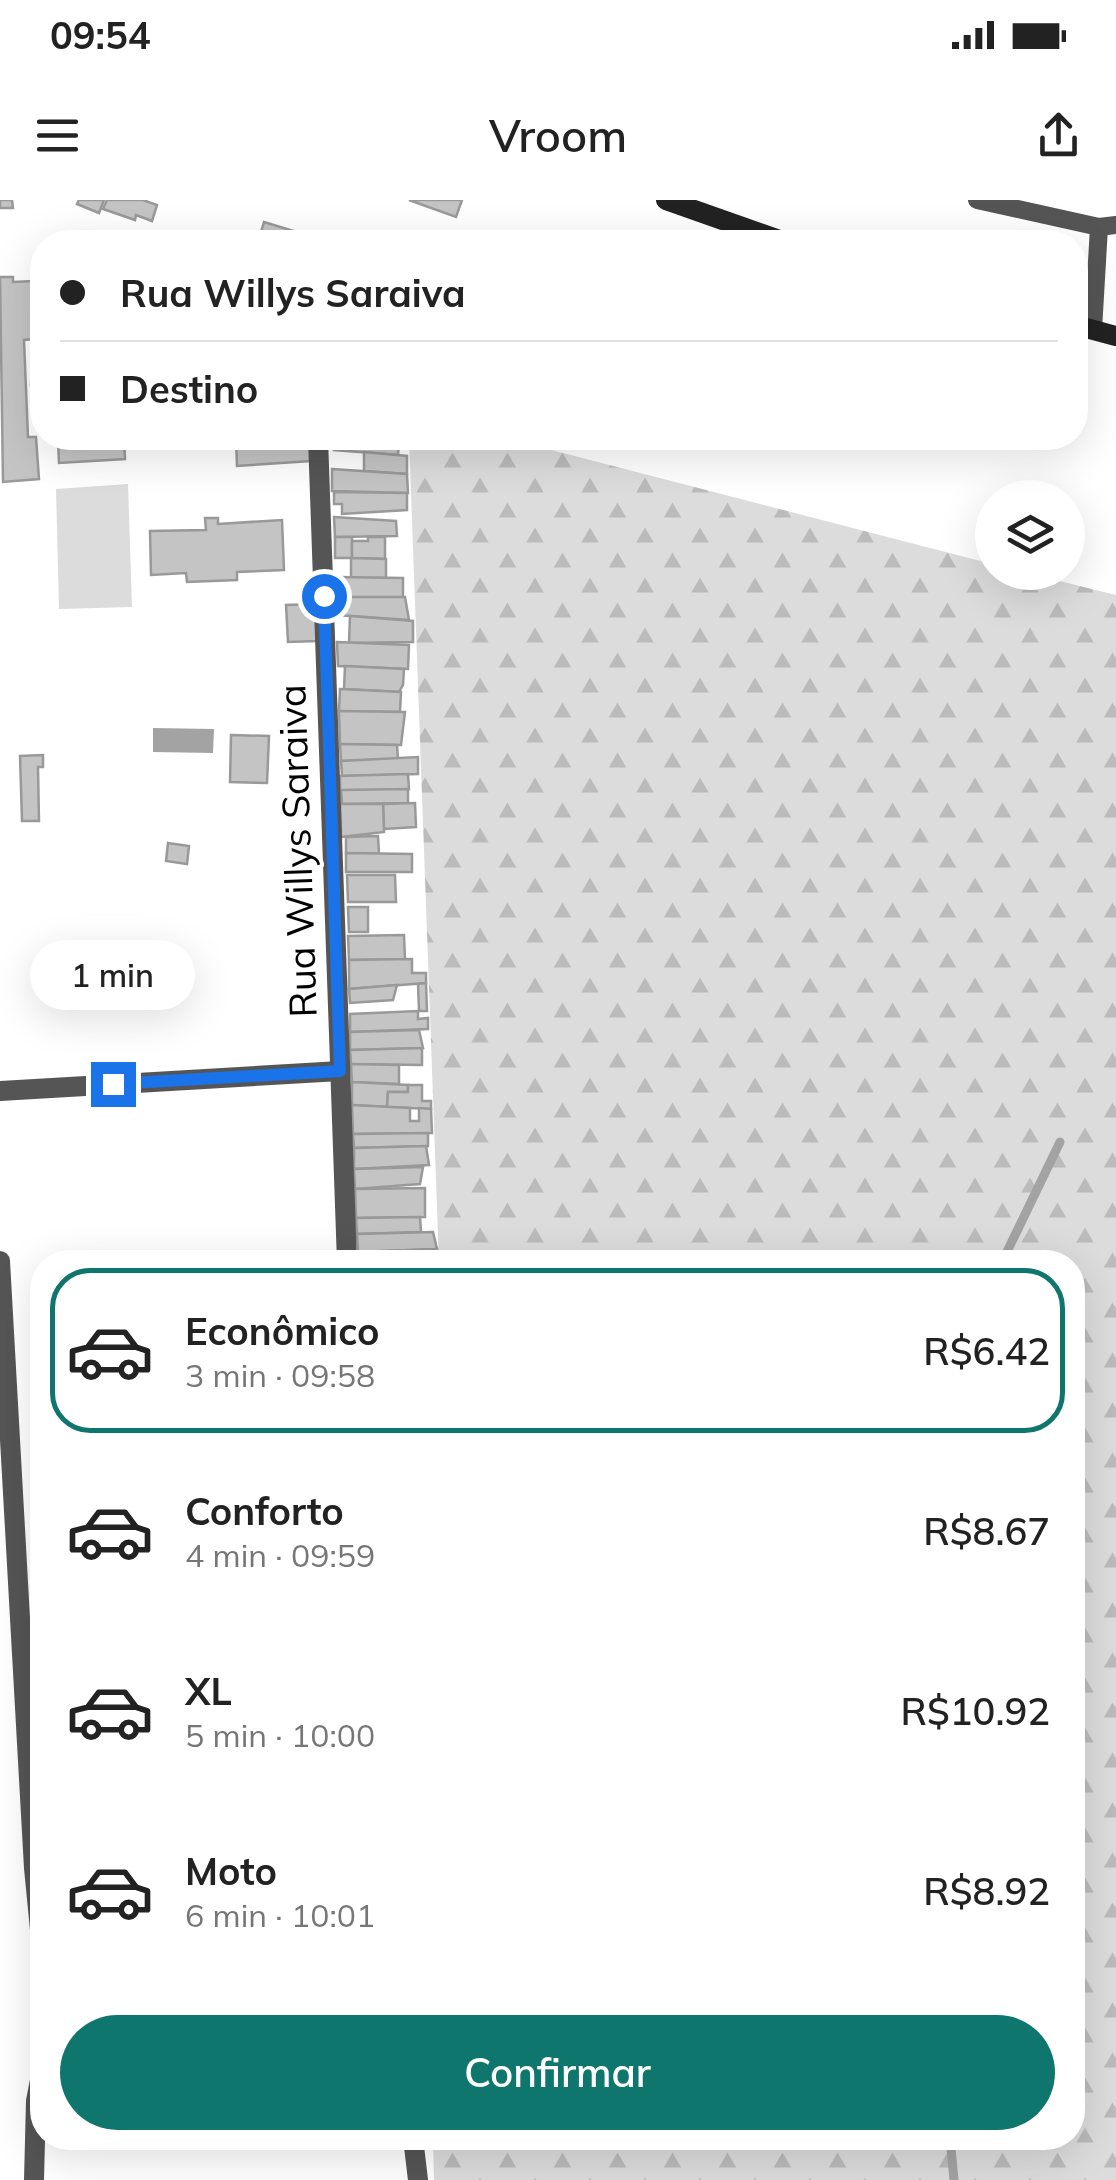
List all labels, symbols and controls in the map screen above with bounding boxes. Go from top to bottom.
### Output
text: 09:54 [50,11,151,59]
text: Vroom [489,107,627,163]
icon: menu [30,108,85,163]
icon: share [1031,108,1086,163]
text: Rua Willys Saraiva [120,269,466,317]
text: Destino [120,365,258,413]
map controls [975,480,1085,590]
button: layers [975,480,1085,590]
route start [302,574,347,619]
street label: Rua Willys Saraiva [267,684,327,1018]
callout: 1 min [31,939,196,1009]
text: 1 min [71,955,154,995]
route end [91,1062,136,1107]
icon: car [65,1306,155,1396]
text: Econômico [185,1307,380,1355]
text: R$6.42 [923,1327,1050,1375]
text: 3 min · 09:58 [185,1355,375,1395]
icon: car [65,1486,155,1576]
text: Conforto [185,1487,344,1535]
text: R$8.67 [923,1507,1050,1555]
text: 4 min · 09:59 [185,1535,375,1575]
icon: car [65,1666,155,1756]
text: XL [185,1667,232,1715]
text: R$10.92 [901,1687,1050,1735]
text: 5 min · 10:00 [185,1715,375,1755]
icon: car [65,1846,155,1936]
text: Moto [185,1847,277,1895]
text: R$8.92 [923,1867,1050,1915]
text: 6 min · 10:01 [185,1895,375,1935]
button: Confirmar [60,2015,1055,2130]

